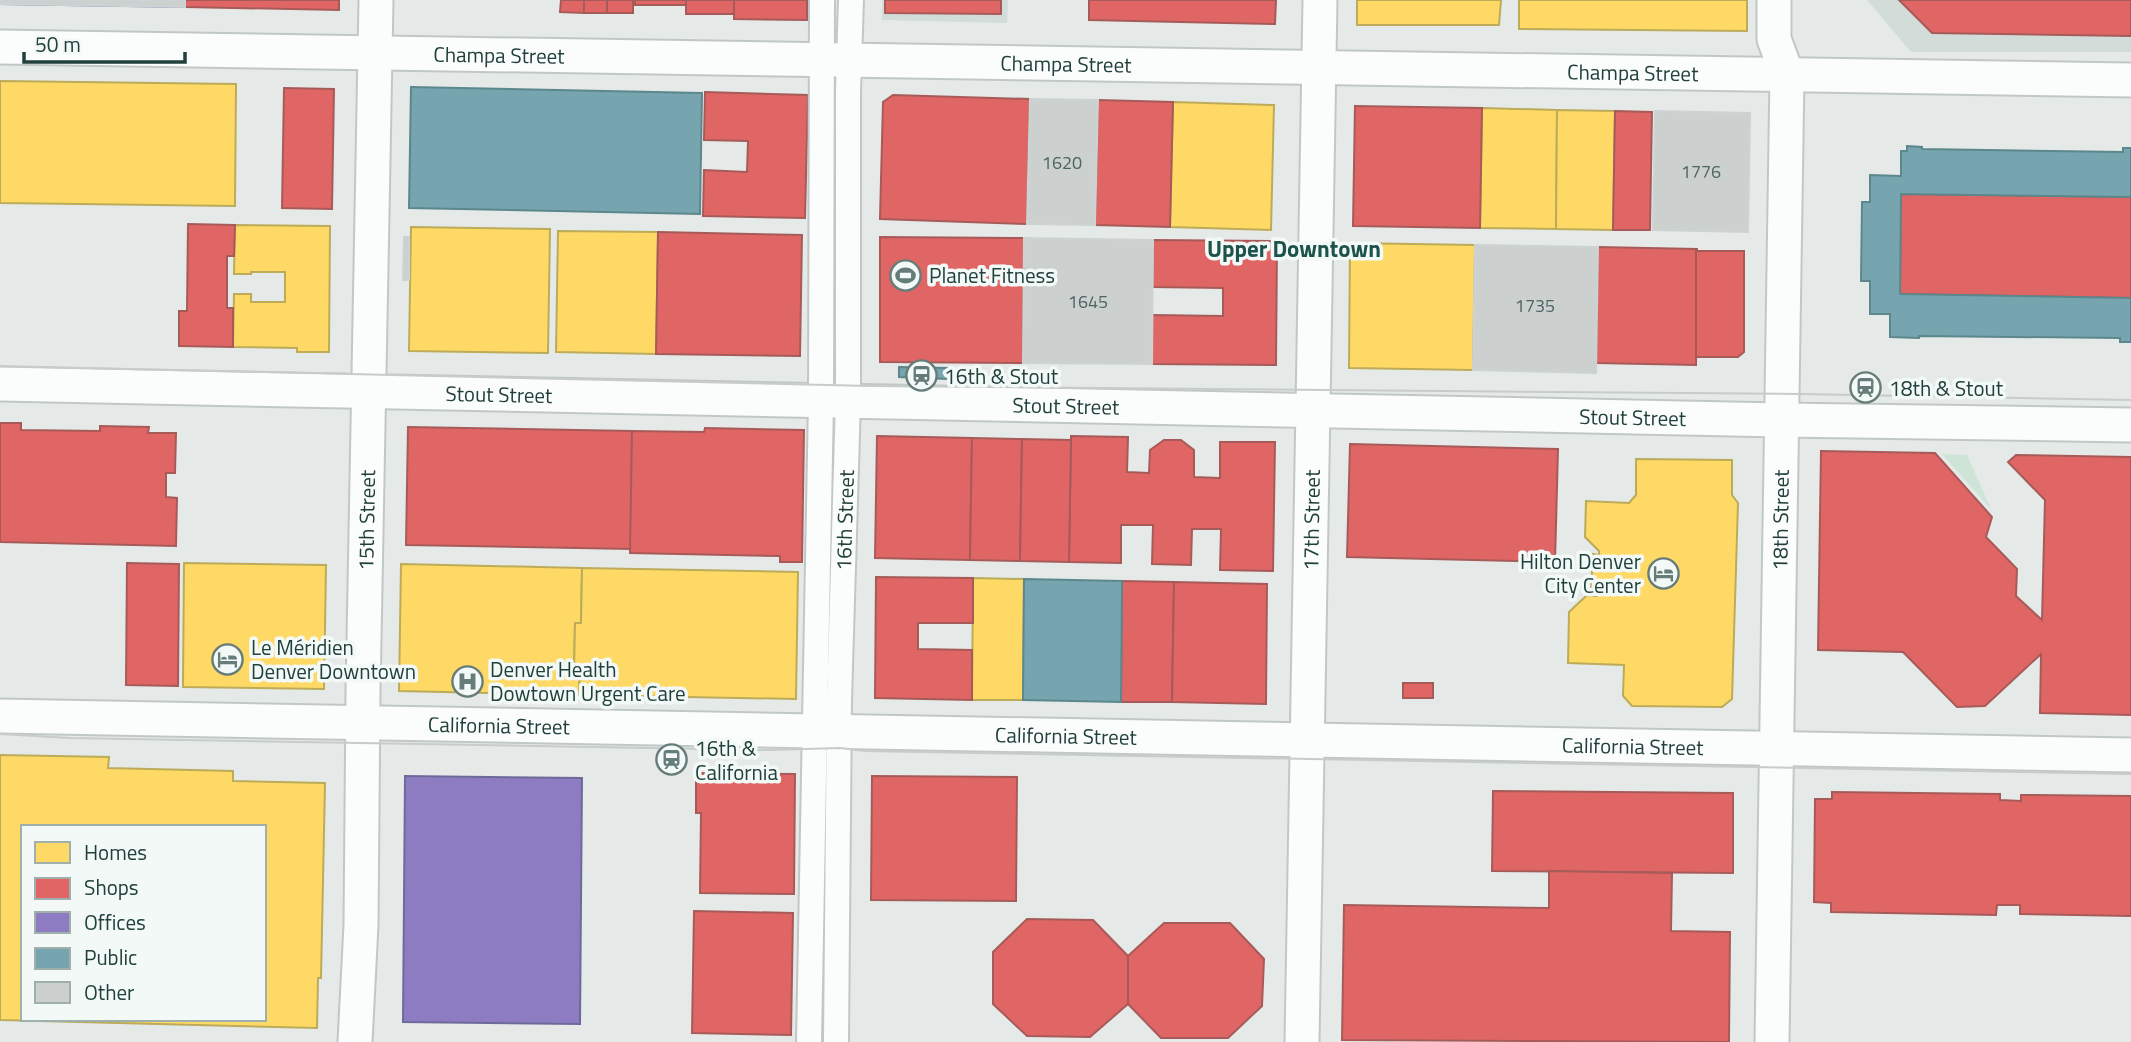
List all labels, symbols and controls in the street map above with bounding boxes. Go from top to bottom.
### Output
scale bar [24,21,186,65]
text: 50 m [35,28,81,60]
street label: Champa Street [433,38,565,72]
street label: Champa Street [1000,46,1132,81]
street label: Champa Street [1567,55,1699,89]
house number: 1620 [1042,149,1082,176]
house number: 1776 [1681,158,1721,185]
district label: Upper Downtown [1207,231,1381,266]
sports icon: Planet Fitness [889,258,923,292]
place label: Planet Fitness [929,259,1055,291]
house number: 1645 [1068,288,1108,315]
house number: 1735 [1515,292,1555,319]
station icon: 16th & Stout [904,359,938,393]
place label: 16th & Stout [944,360,1059,392]
station icon: 18th & Stout [1849,371,1883,405]
place label: 18th & Stout [1889,372,2004,404]
street label: Stout Street [445,377,553,411]
street label: Stout Street [1012,388,1120,423]
street label: Stout Street [1579,400,1687,434]
street label: 15th Street [349,469,383,571]
street label: 16th Street [827,469,862,571]
street label: 17th Street [1294,469,1328,571]
street label: 18th Street [1763,469,1797,571]
place label: Hilton Denver City Center [1520,545,1641,601]
hotel icon: Hilton Denver City Center [1647,556,1681,590]
place label: Le Méridien Denver Downtown [251,631,416,687]
hotel icon: Le Méridien Denver Downtown [211,642,245,676]
place label: Denver Health Dowtown Urgent Care [490,653,686,709]
hospital icon: Denver Health Dowtown Urgent Care [450,664,484,698]
street label: California Street [428,708,571,742]
street label: California Street [995,718,1138,753]
street label: California Street [1562,729,1705,763]
place label: 16th & California [695,732,778,788]
station icon: 16th & California [655,743,689,777]
legend [21,825,266,1021]
text: Homes [84,836,147,868]
text: Shops [84,871,139,903]
text: Offices [84,906,146,938]
text: Public [84,941,137,973]
text: Other [84,976,134,1008]

